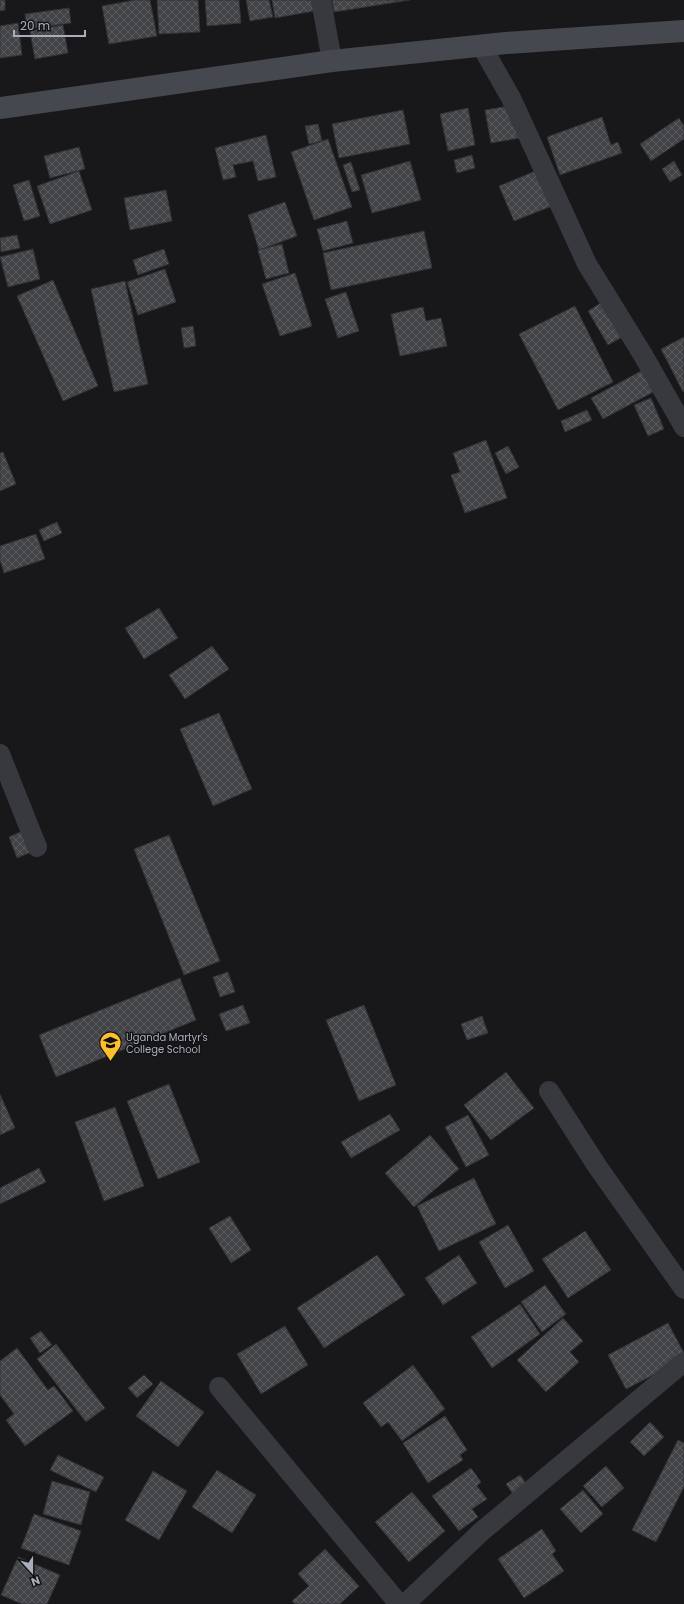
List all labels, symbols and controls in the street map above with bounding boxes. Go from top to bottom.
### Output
scale bar [14,12,85,38]
text: 20 m [20,17,50,34]
school or university icon: Uganda Martyr's College School [97,1030,123,1063]
place label: Uganda Martyr's College School [126,1030,208,1057]
north arrow [12,1552,52,1592]
text: N [29,1572,42,1590]

